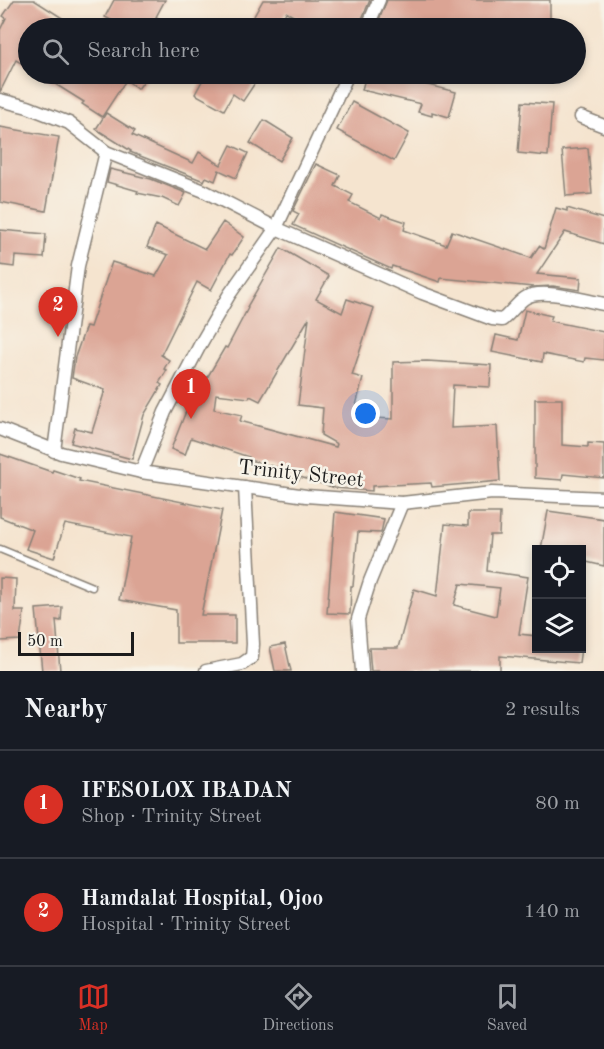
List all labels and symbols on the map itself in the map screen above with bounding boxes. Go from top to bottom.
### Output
pin: 2 [38,288,78,337]
pin: 1 [172,370,210,419]
your location [351,399,380,428]
street label: Trinity Street [237,457,365,492]
scale bar [18,629,134,656]

